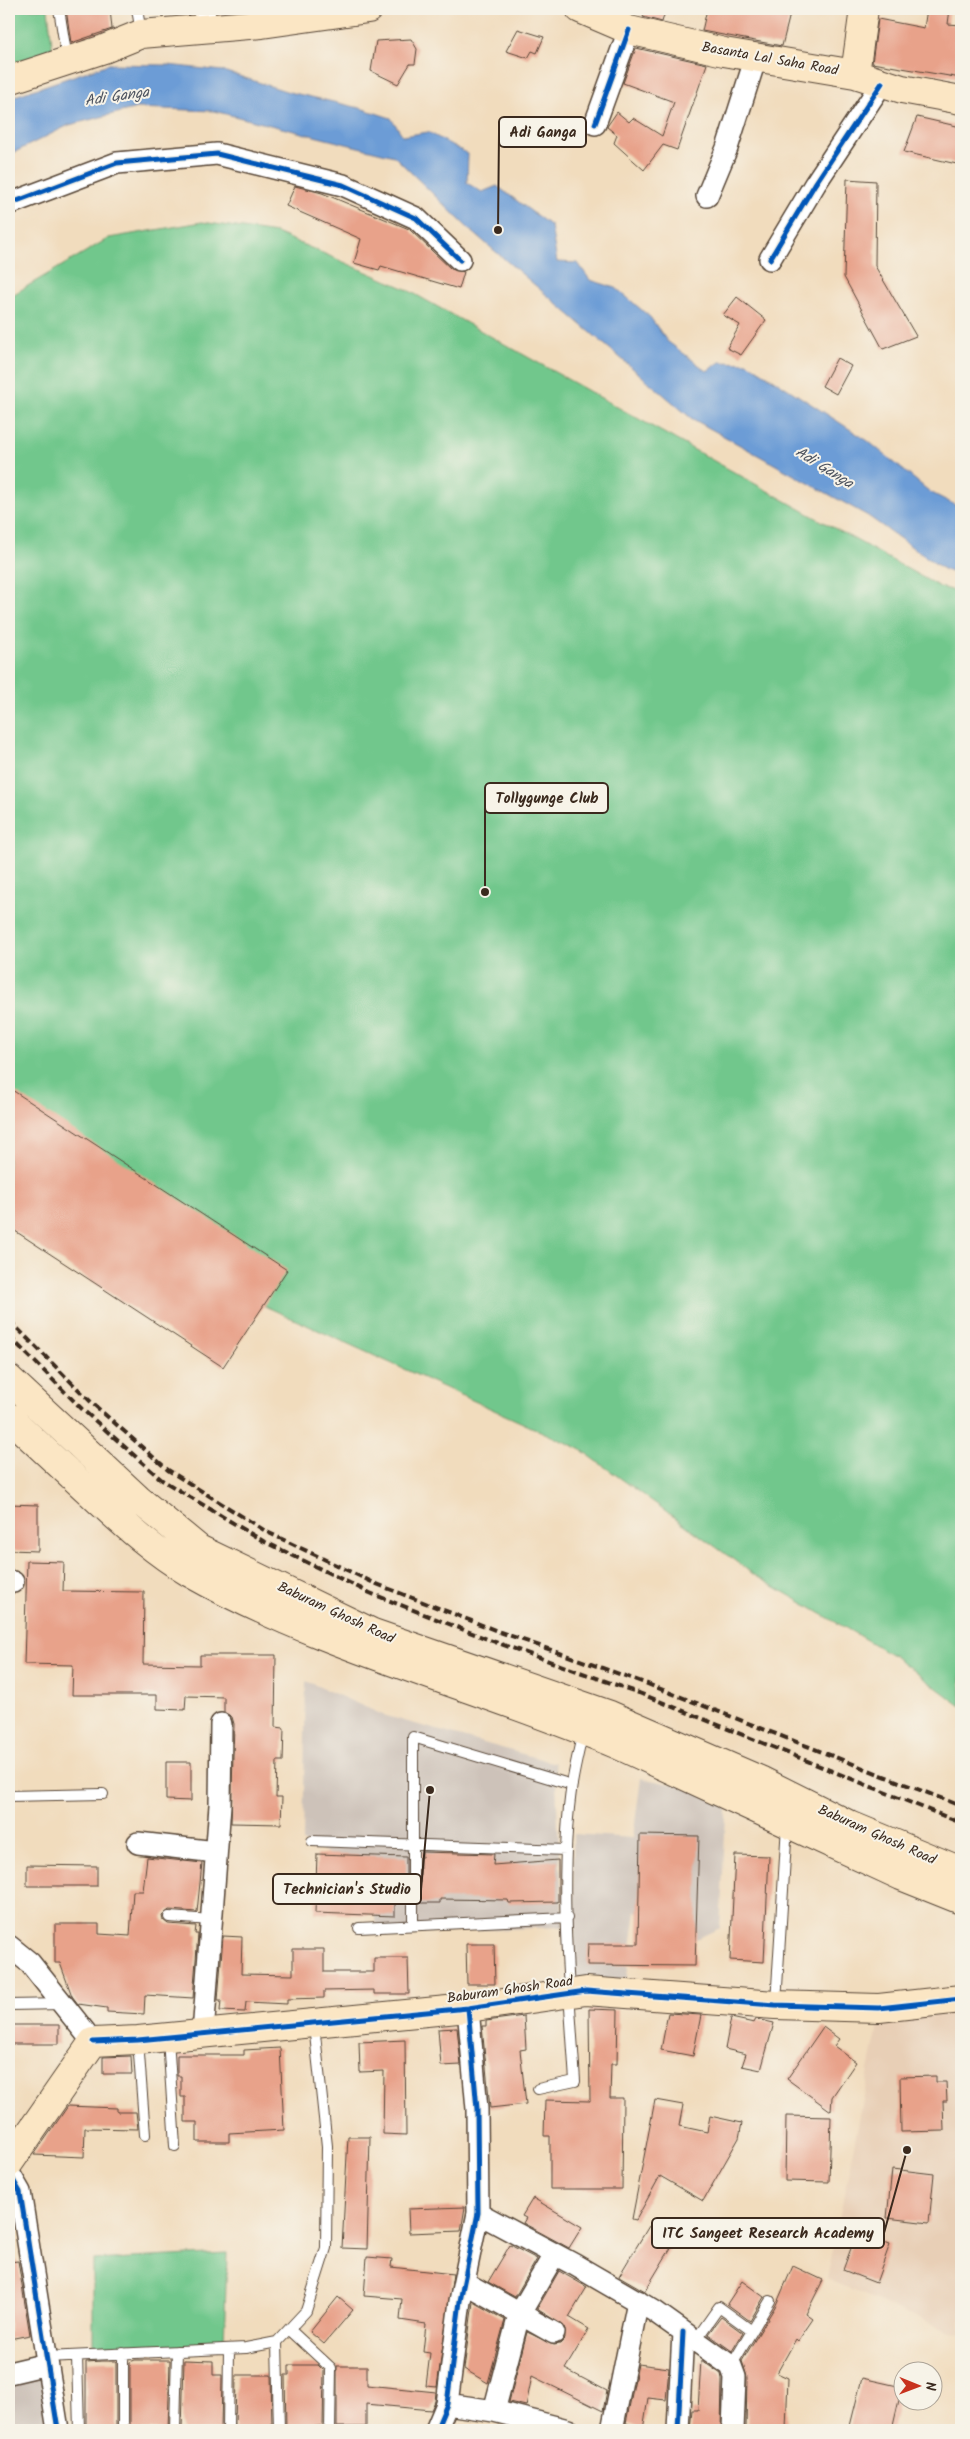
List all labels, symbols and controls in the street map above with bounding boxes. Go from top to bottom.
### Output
street label: Basanta Lal Saha Road [700,36,841,82]
water label: Adi Ganga [83,80,152,113]
callout: Adi Ganga [499,117,586,147]
text: Adi Ganga [510,121,577,145]
water label: Adi Ganga [790,441,859,496]
callout: Tollygunge Club [485,783,608,813]
text: Tollygunge Club [496,787,599,811]
street label: Baburam Ghosh Road [274,1576,399,1650]
street label: Baburam Ghosh Road [814,1799,940,1871]
callout: Technician's Studio [273,1874,421,1904]
text: Technician's Studio [283,1878,411,1902]
street label: Baburam Ghosh Road [446,1970,575,2010]
callout: ITC Sangeet Research Academy [652,2218,884,2248]
text: ITC Sangeet Research Academy [662,2222,874,2246]
north arrow [892,2362,942,2412]
text: N [919,2382,941,2391]

